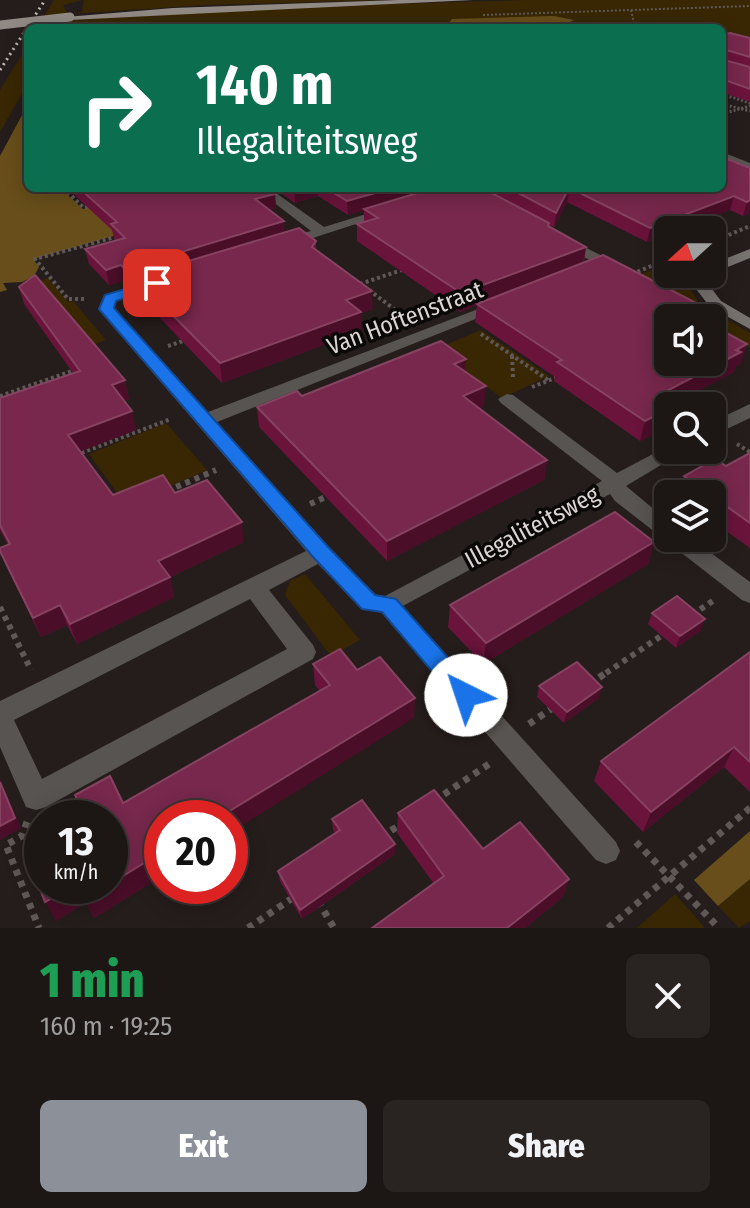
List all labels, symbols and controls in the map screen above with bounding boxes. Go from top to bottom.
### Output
text: 140 m [196,52,333,119]
icon: right [64,56,168,160]
text: Illegaliteitsweg [196,120,417,164]
north arrow [654,216,726,288]
map controls [654,216,726,552]
pin [123,249,191,317]
icon: arrive [135,261,179,305]
street label: Van Hoftenstraat [323,275,487,361]
button: sound [654,304,726,376]
button: search [654,392,726,464]
street label: Illegaliteitsweg [460,480,604,574]
button: layers [654,480,726,552]
position arrow [424,653,508,737]
speed limit sign: 20 [144,800,248,904]
text: 13 [58,818,94,866]
text: km/h [54,860,98,884]
text: 1 min [40,952,144,1010]
button: close [626,954,710,1038]
text: 160 m · 19:25 [40,1011,172,1042]
button: Exit [40,1100,367,1192]
button: Share [383,1100,710,1192]

